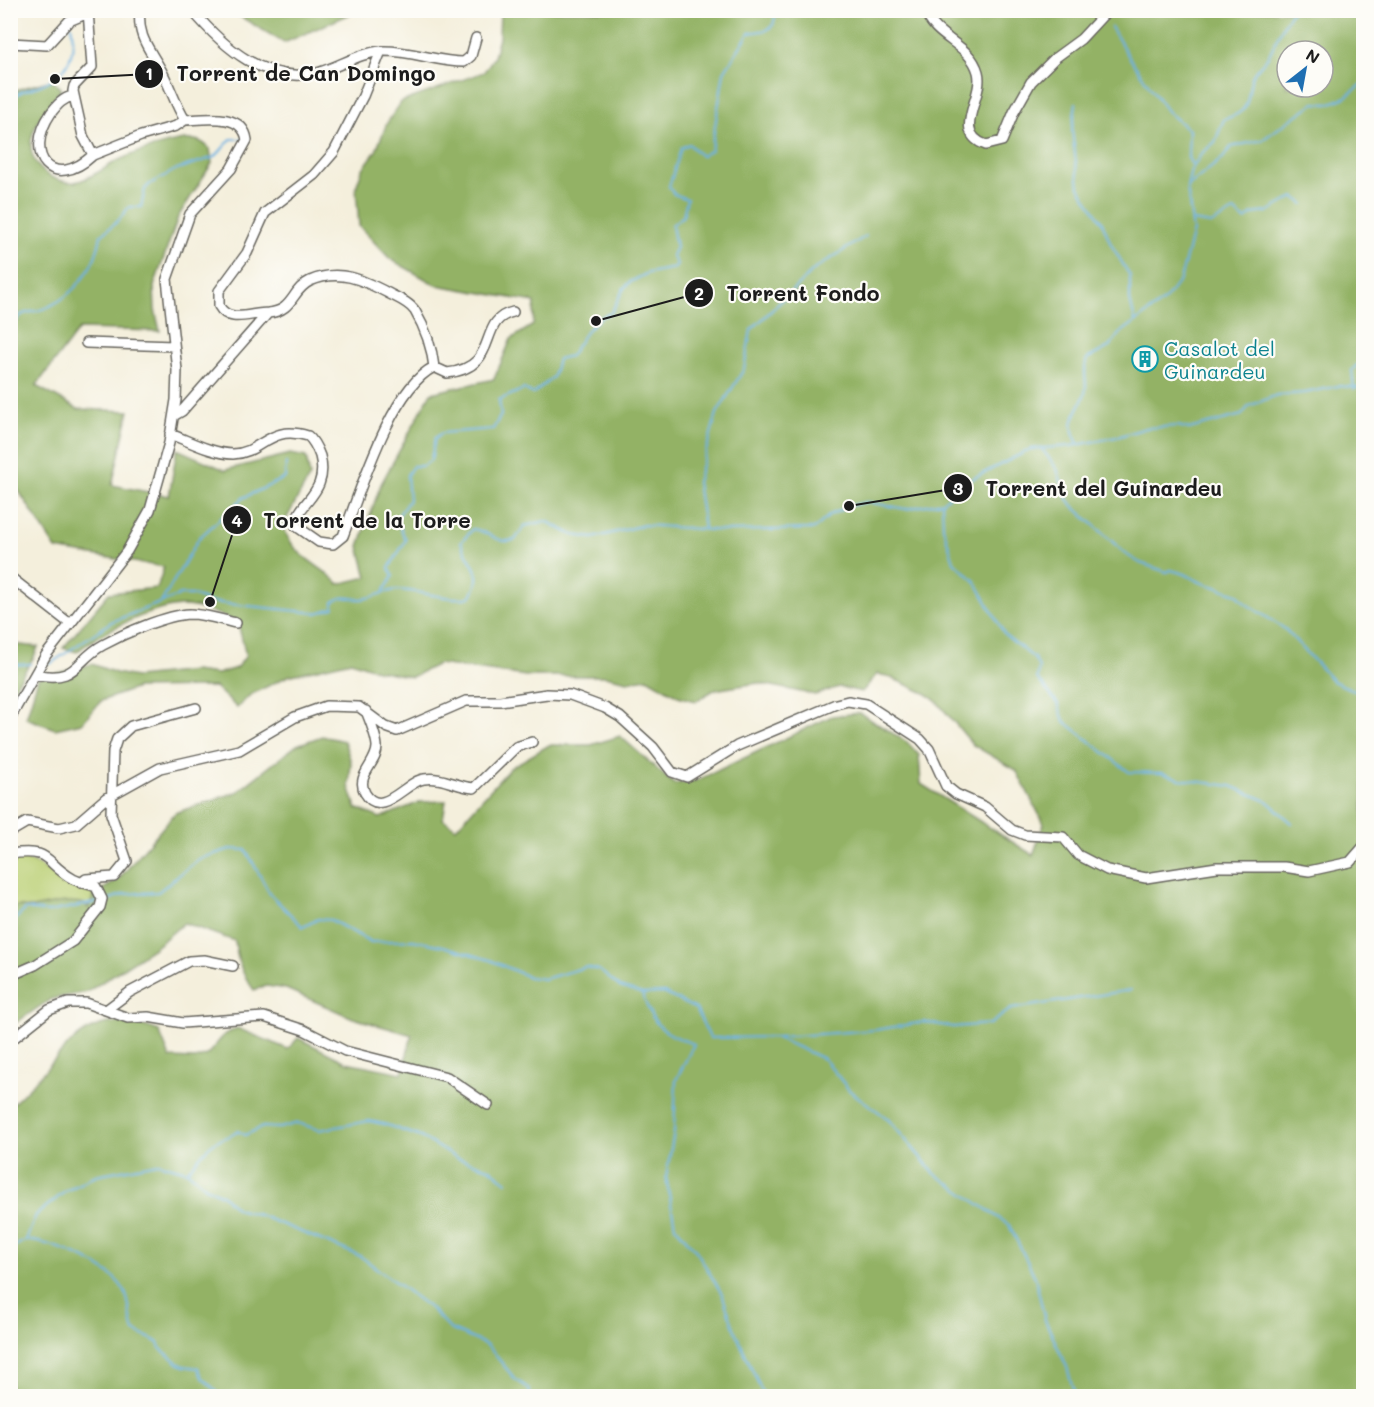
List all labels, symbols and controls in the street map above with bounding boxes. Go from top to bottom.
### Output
north arrow [1275,39,1335,99]
text: N [1302,44,1324,68]
callout: Torrent de Can Domingo [134,55,447,94]
text: Torrent de Can Domingo [177,59,436,86]
text: 1 [145,61,153,85]
callout: Torrent Fondo [684,274,891,313]
text: Torrent Fondo [727,279,880,306]
text: 2 [694,281,704,305]
place label: Casalot del Guinardeu [1164,335,1275,384]
building icon: Casalot del Guinardeu [1130,344,1160,374]
callout: Torrent del Guinardeu [943,469,1234,508]
text: Torrent del Guinardeu [986,474,1222,501]
text: 3 [953,476,964,500]
callout: Torrent de la Torre [222,501,483,540]
text: Torrent de la Torre [263,506,471,533]
text: 4 [231,508,243,532]

